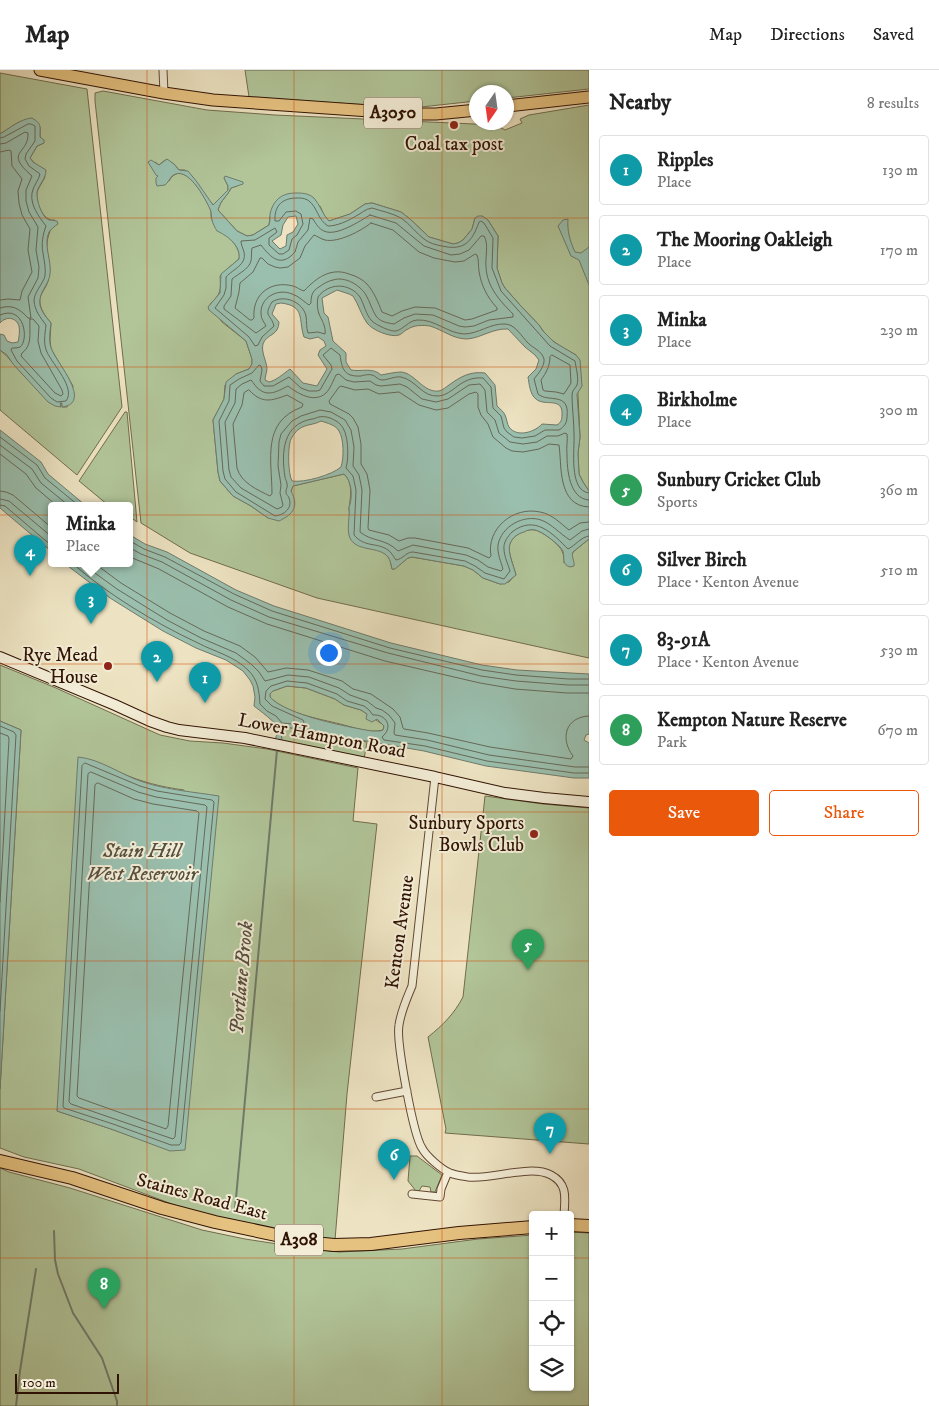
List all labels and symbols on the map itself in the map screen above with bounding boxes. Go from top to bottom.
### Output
north arrow [469,85,514,130]
road number: A3050 [364,98,422,128]
marker: Coal tax post [448,119,460,131]
place label: Coal tax post [405,133,503,156]
pin: 4 [14,535,46,576]
pin: 3 [75,583,107,624]
your location [316,640,342,666]
pin: 2 [141,641,173,682]
place label: Rye Mead House [22,644,99,689]
marker: Rye Mead House [102,660,114,672]
pin: 1 [189,662,221,703]
street label: Lower Hampton Road [236,708,408,764]
place label: Sunbury Sports Bowls Club [409,812,524,857]
marker: Sunbury Sports Bowls Club [528,828,540,840]
water label: Stain Hill West Reservoir [86,839,199,887]
street label: Kenton Avenue [381,873,419,991]
water label: Portlane Brook [225,920,259,1036]
pin: 5 [512,929,544,970]
pin: 7 [534,1113,566,1154]
pin: 6 [378,1139,410,1180]
street label: Staines Road East [134,1168,270,1226]
road number: A308 [275,1224,323,1256]
pin: 8 [88,1268,120,1309]
scale bar [15,1371,119,1394]

